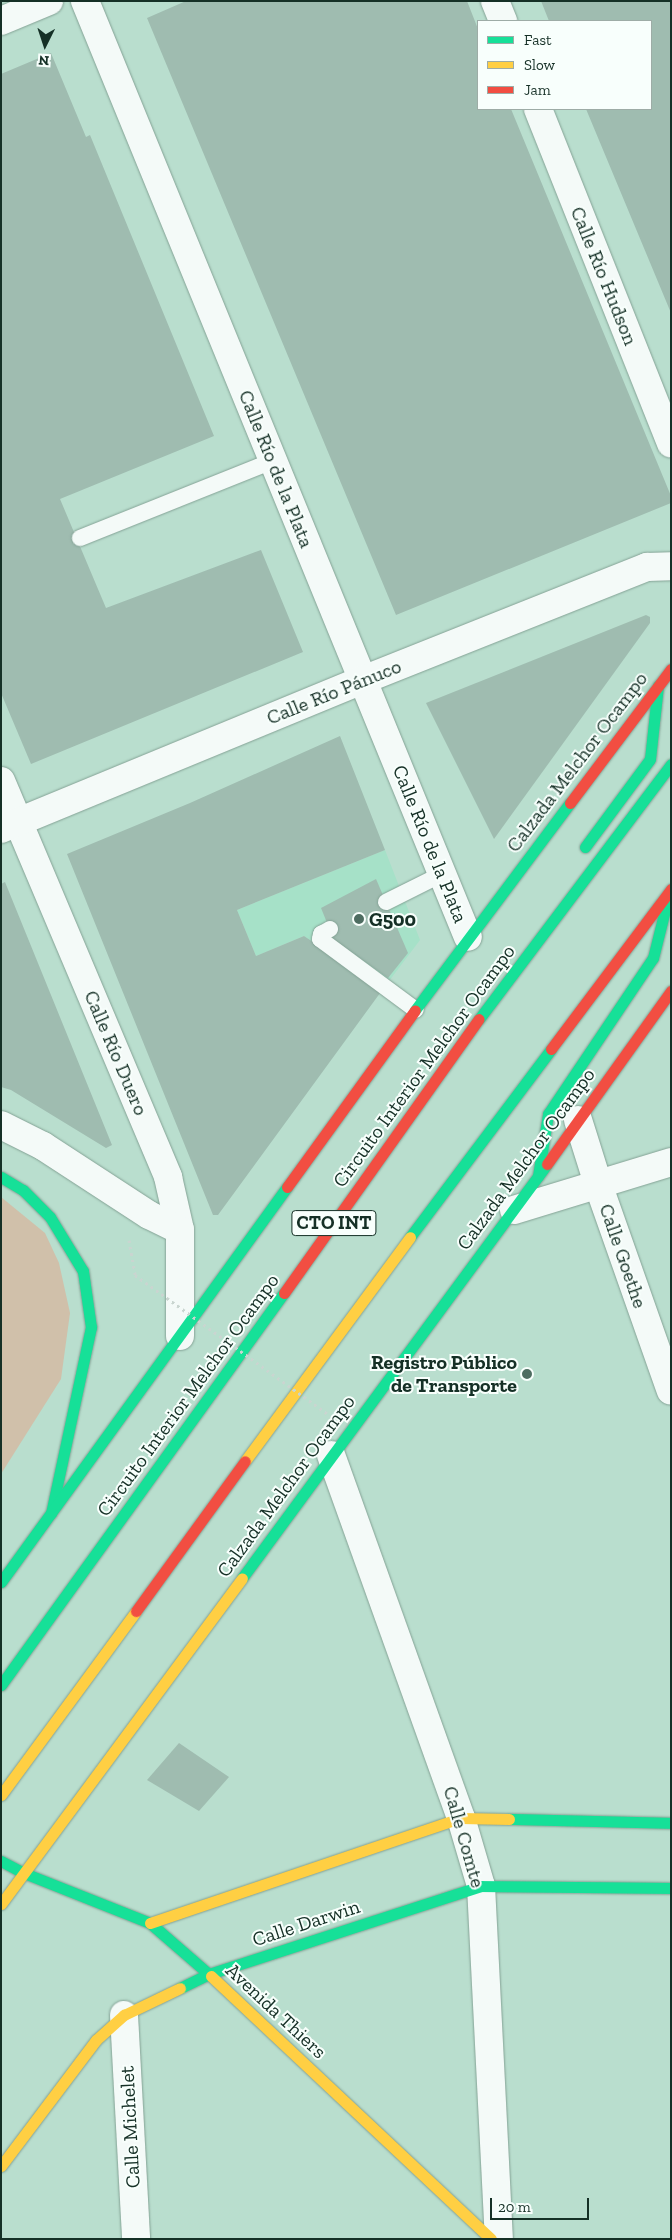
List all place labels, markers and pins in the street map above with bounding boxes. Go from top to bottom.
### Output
place label: G500 [369,907,416,931]
marker: G500 [353,913,365,925]
place label: Registro Público de Transporte [371,1350,517,1397]
marker: Registro Público de Transporte [521,1368,533,1380]

